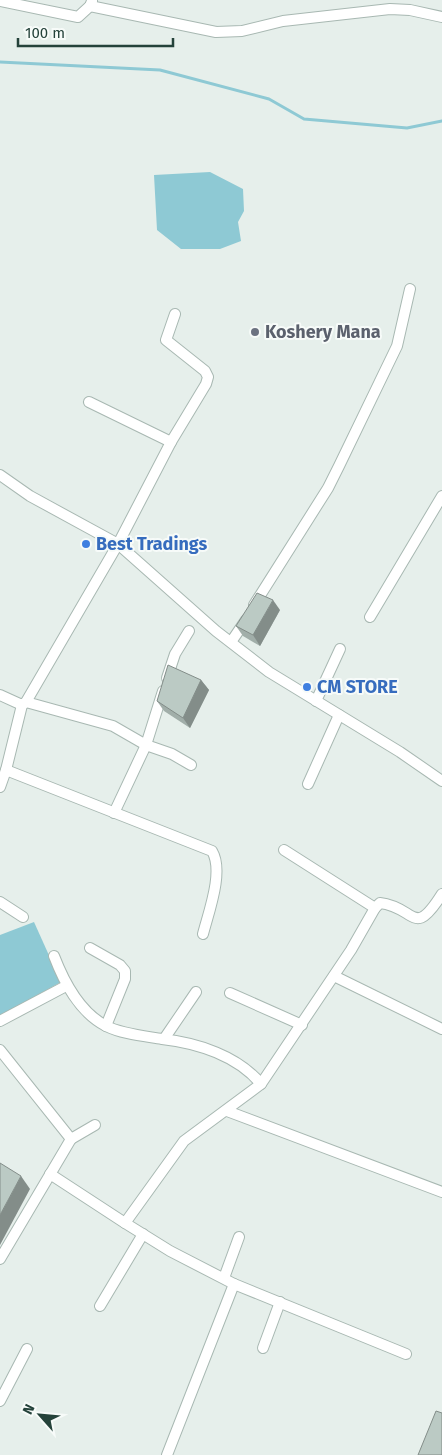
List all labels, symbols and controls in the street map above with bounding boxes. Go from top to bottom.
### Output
scale bar [18,15,172,47]
text: 100 m [25,24,65,42]
place label: Koshery Mana [265,321,381,343]
marker: Koshery Mana [249,326,261,338]
place label: Best Tradings [96,533,208,555]
marker: Best Tradings [80,538,92,550]
place label: CM STORE [317,676,398,698]
marker: CM STORE [301,681,313,693]
north arrow [15,1390,65,1440]
text: N [19,1401,39,1417]

